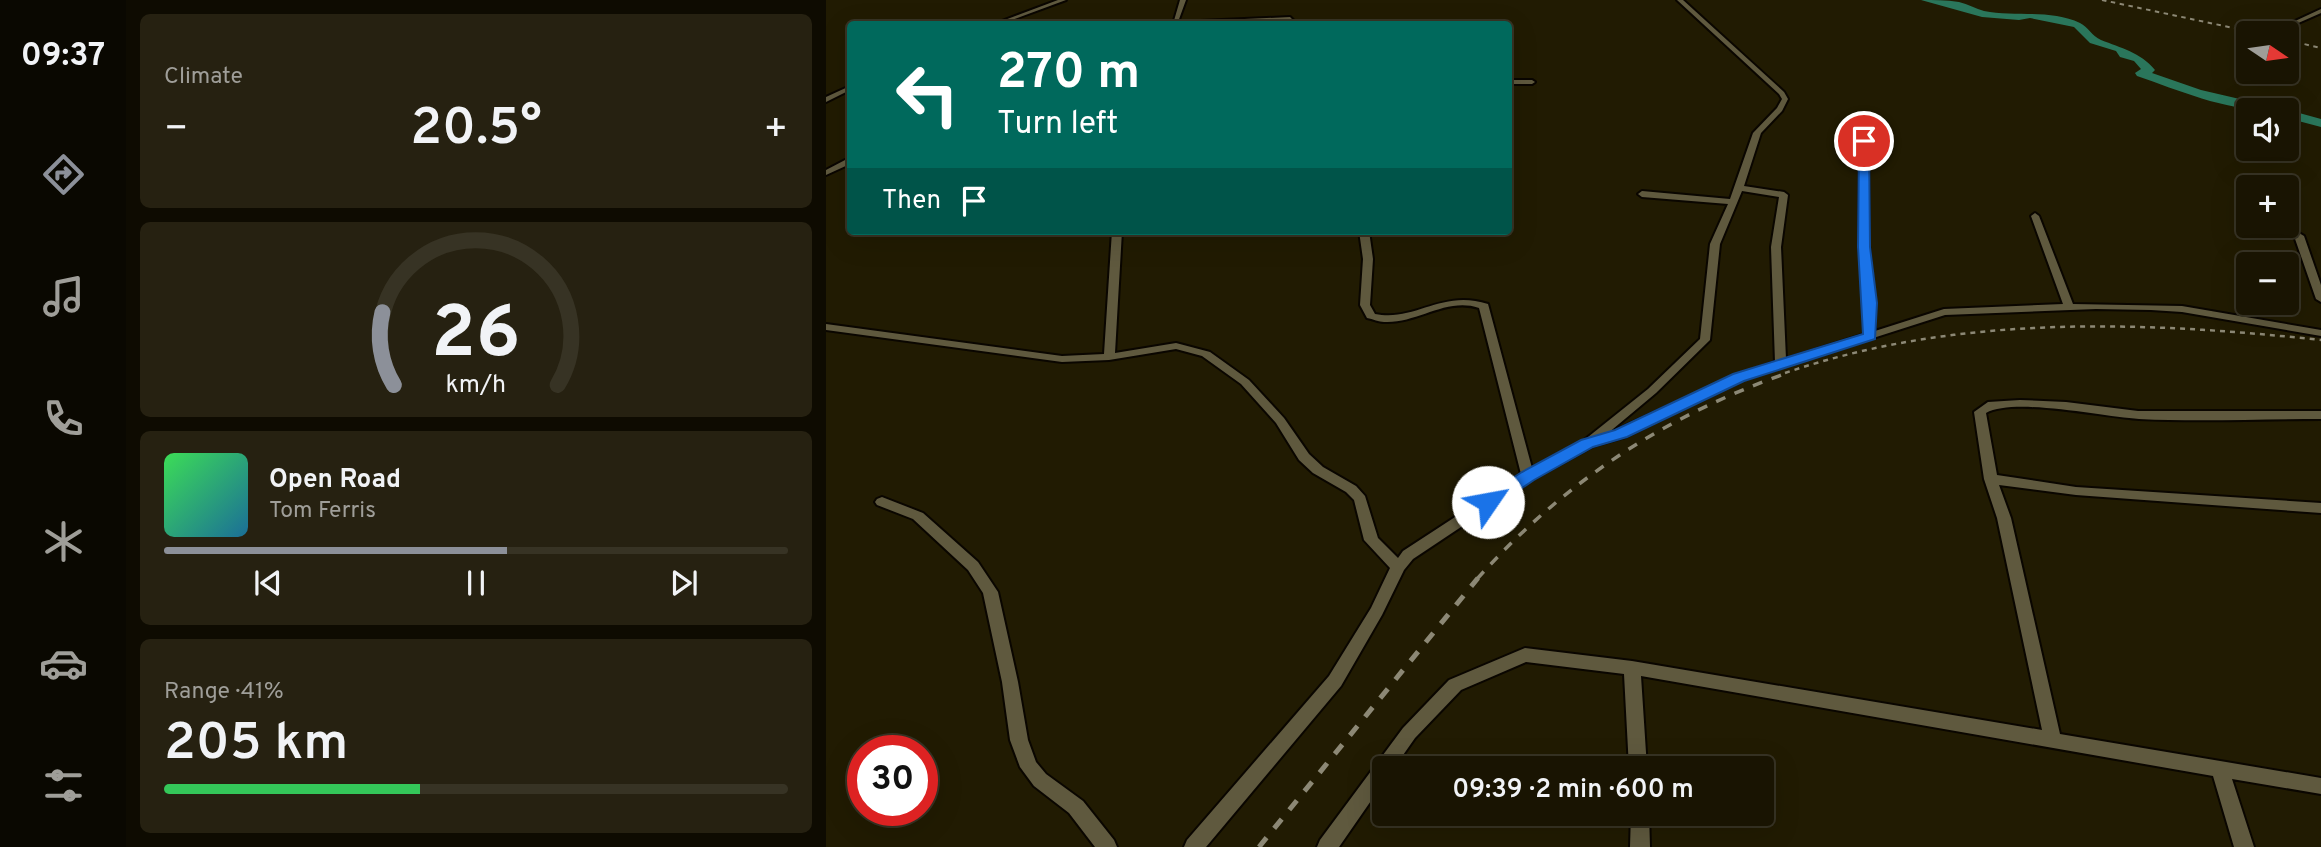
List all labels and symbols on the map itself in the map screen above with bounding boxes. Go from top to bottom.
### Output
north arrow [2236,21,2300,84]
pin [1834,111,1894,171]
position arrow [1451,465,1525,539]
speed limit sign: 30 [847,735,938,826]

